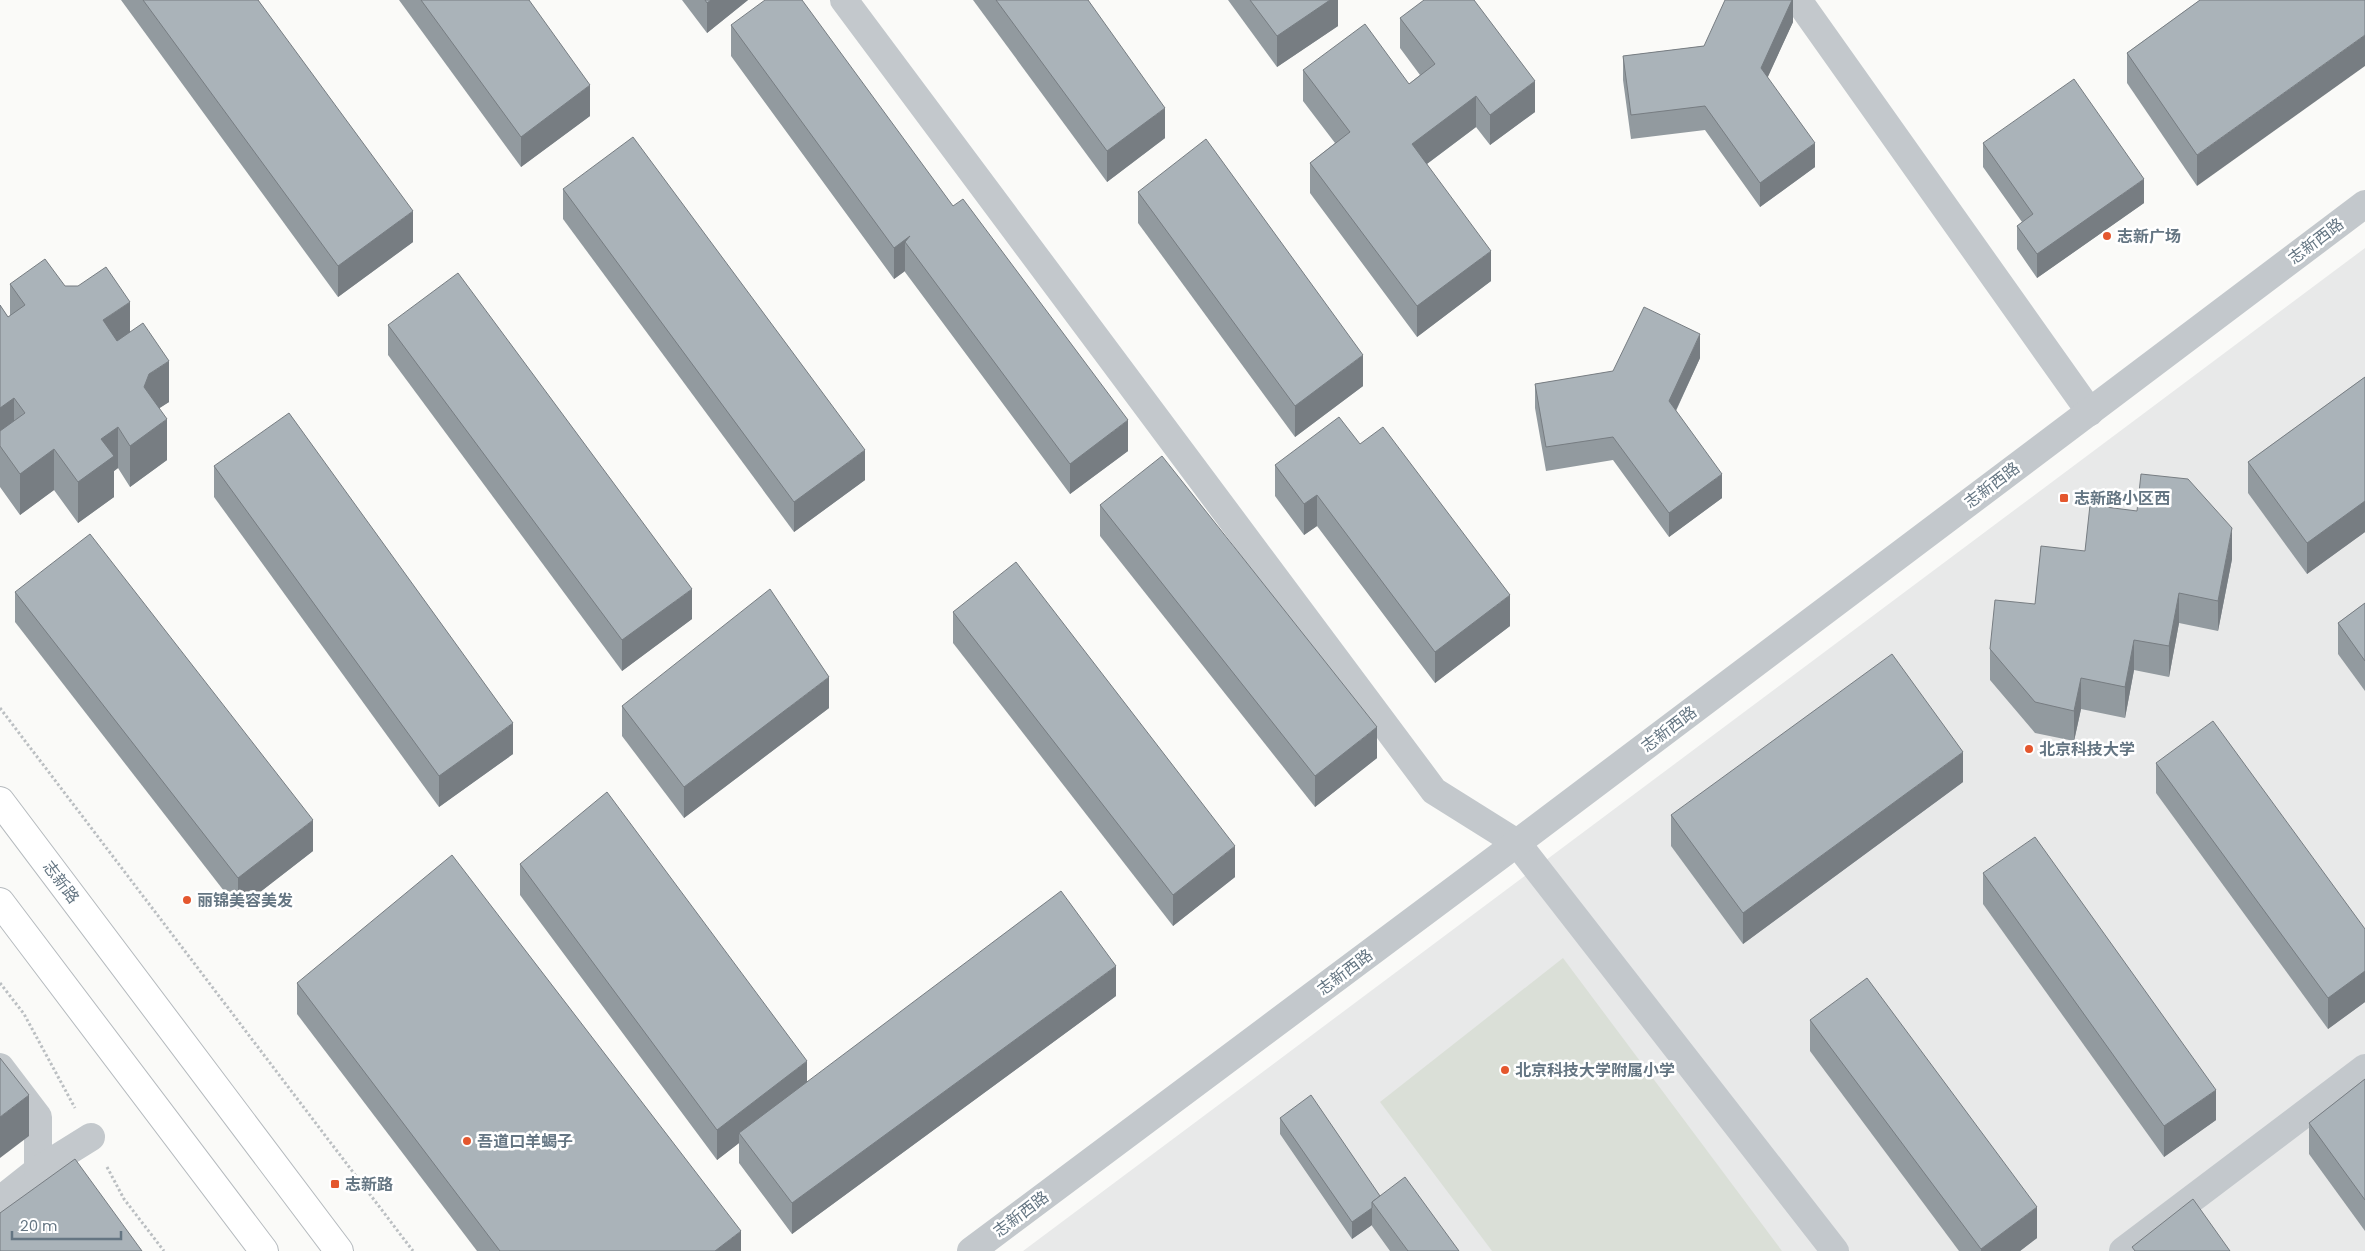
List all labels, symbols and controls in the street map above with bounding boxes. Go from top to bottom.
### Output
street label: 志新西路 [2284,213,2348,269]
place label: 志新广场 [2117,225,2181,248]
marker: 志新广场 [2101,230,2113,242]
street label: 志新西路 [1960,457,2024,513]
place label: 志新路小区西 [2074,487,2170,510]
marker: 志新路小区西 [2058,492,2070,504]
street label: 志新西路 [1637,701,1701,757]
place label: 北京科技大学 [2039,738,2135,761]
marker: 北京科技大学 [2023,743,2035,755]
street label: 志新路 [37,856,85,908]
place label: 丽锦美容美发 [197,889,293,912]
marker: 丽锦美容美发 [181,894,193,906]
street label: 志新西路 [1313,944,1377,1000]
place label: 北京科技大学附属小学 [1515,1059,1675,1082]
marker: 北京科技大学附属小学 [1499,1064,1511,1076]
place label: 吾道口羊蝎子 [477,1130,573,1153]
marker: 吾道口羊蝎子 [461,1135,473,1147]
place label: 志新路 [345,1173,393,1196]
marker: 志新路 [329,1178,341,1190]
street label: 志新西路 [989,1186,1053,1242]
scale bar [12,1208,121,1240]
text: 20 m [20,1215,58,1236]

